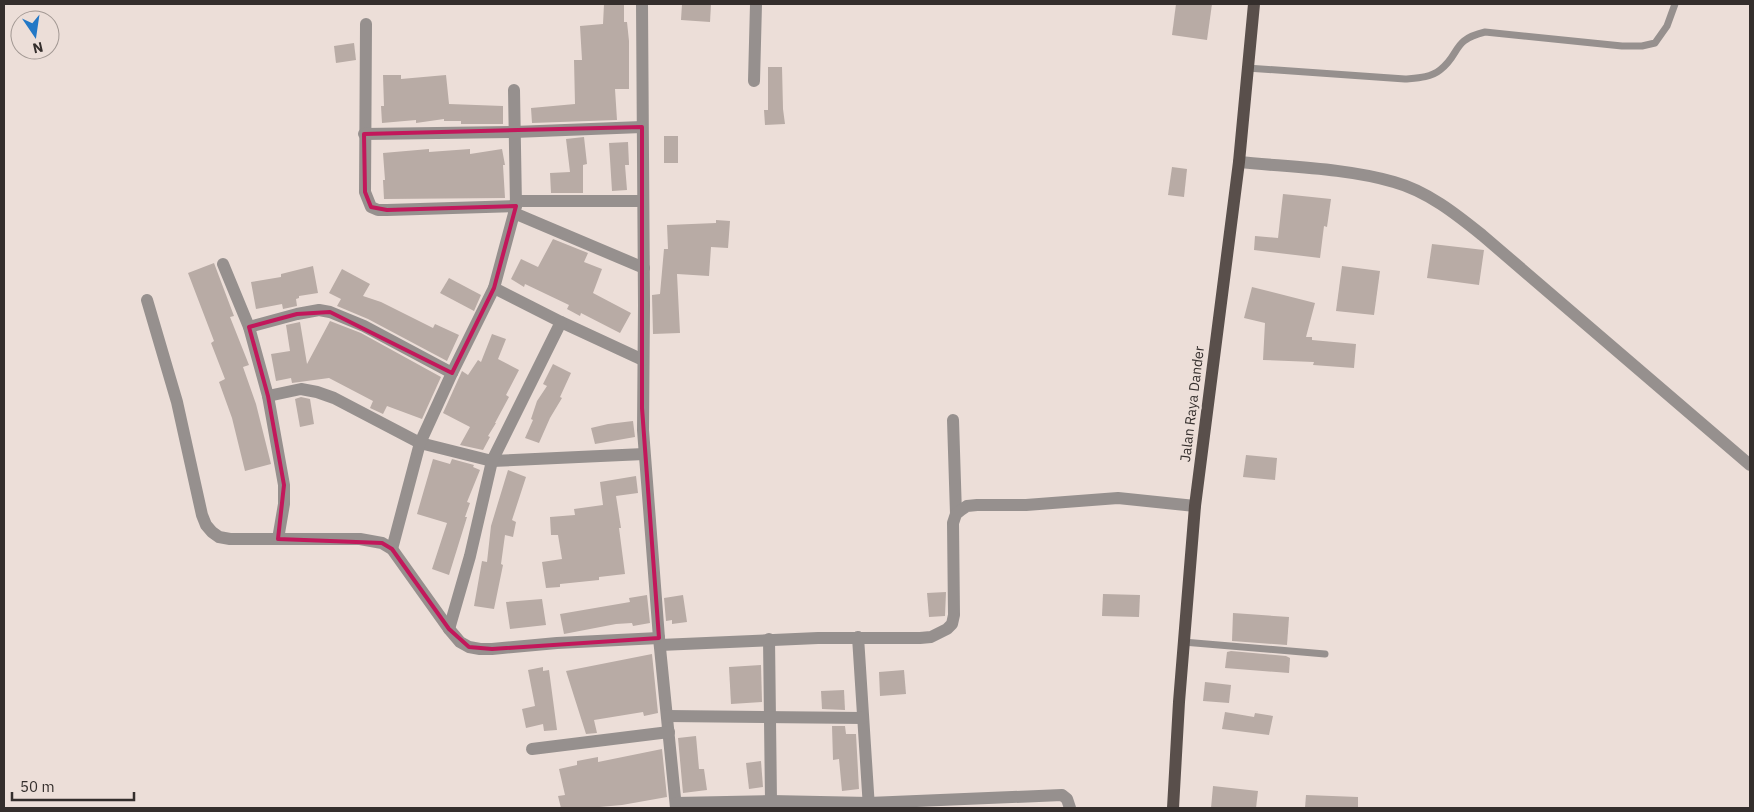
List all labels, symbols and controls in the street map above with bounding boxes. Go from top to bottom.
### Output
north arrow [10,10,60,60]
text: N [31,38,45,58]
street label: Jalan Raya Dander [1176,345,1208,463]
scale bar [12,770,135,802]
text: 50 m [20,777,55,796]

